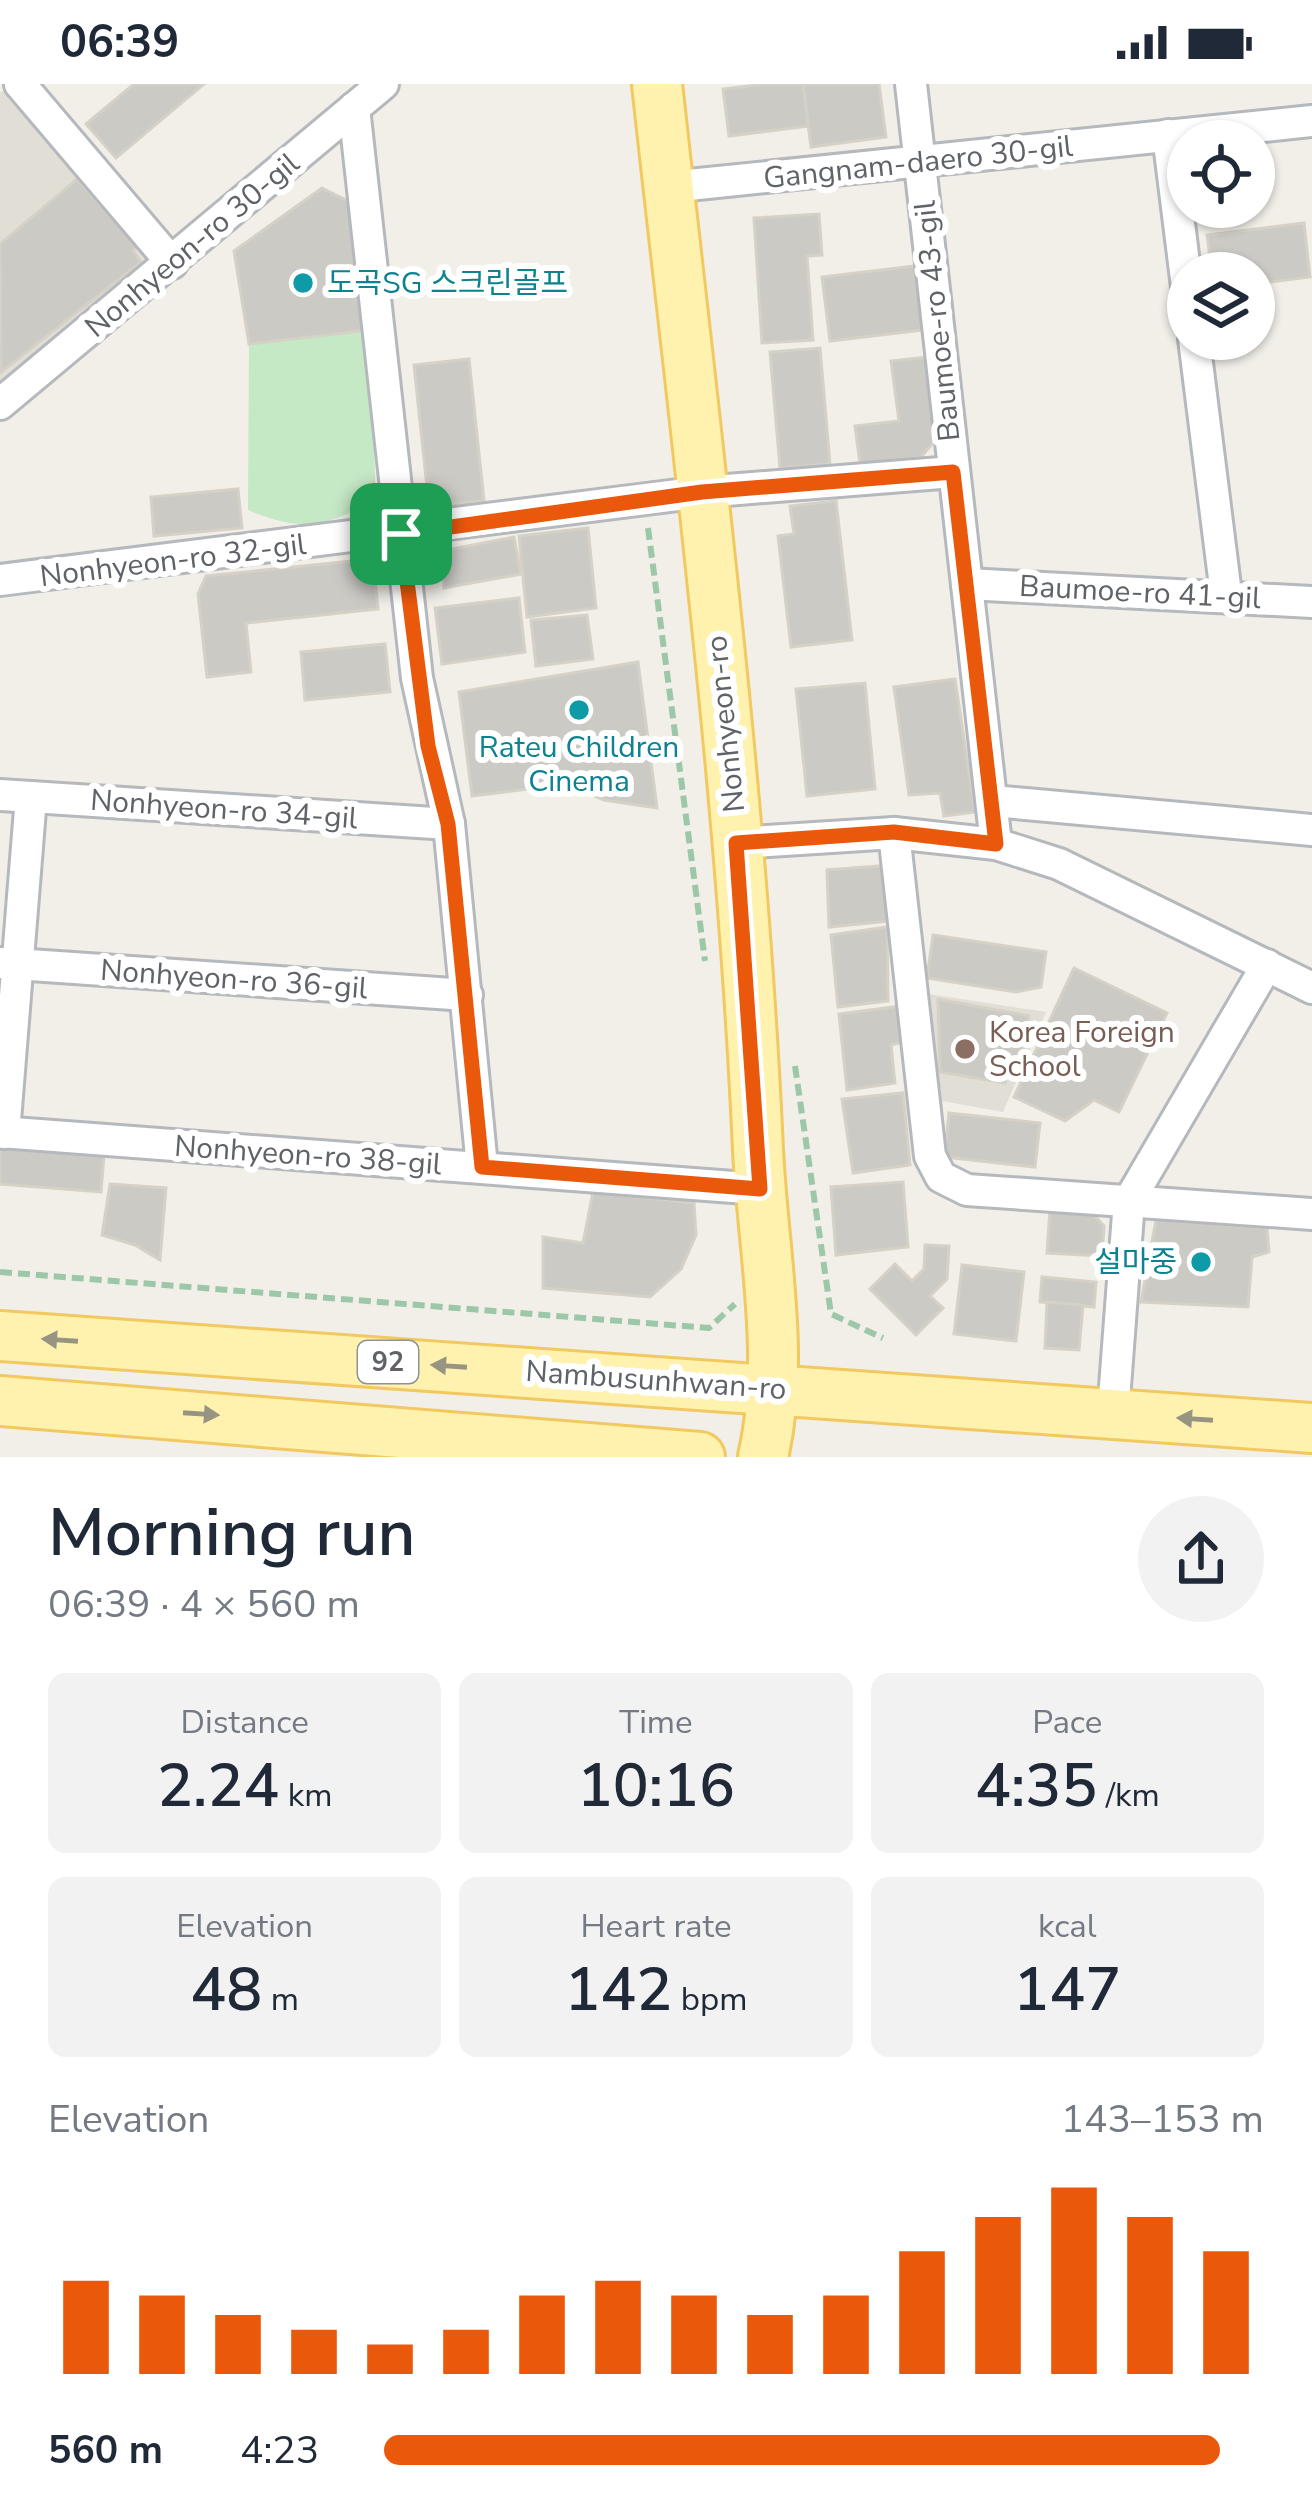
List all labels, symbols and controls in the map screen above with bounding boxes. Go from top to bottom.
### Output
text: 06:39 [60,12,179,73]
map controls [1167,120,1275,360]
button: locate [1167,120,1275,228]
street label: Gangnam-daero 30-gil [761,126,1075,199]
street label: Nonhyeon-ro 30-gil [77,143,308,347]
street label: Baumoe-ro 43-gil [904,198,971,443]
button: layers [1167,252,1275,360]
place label: 도곡SG 스크린골프 [327,263,568,304]
marker: 도곡SG 스크린골프 [290,270,316,296]
pin [350,483,452,585]
icon: arrive [368,501,434,567]
street label: Nonhyeon-ro 32-gil [38,524,309,597]
street label: Baumoe-ro 41-gil [1018,566,1262,619]
street label: Nonhyeon-ro [696,633,755,814]
marker: Rateu Children Cinema [566,697,592,723]
place label: Rateu Children Cinema [479,727,679,802]
street label: Nonhyeon-ro 34-gil [89,780,359,839]
street label: Nonhyeon-ro 36-gil [99,950,369,1009]
place label: Korea Foreign School [989,1012,1175,1087]
marker: Korea Foreign School [952,1036,978,1062]
street label: Nonhyeon-ro 38-gil [173,1126,443,1185]
place label: 설마중 [1094,1242,1177,1283]
marker: 설마중 [1188,1249,1214,1275]
one-way arrow [40,1330,78,1349]
road number: 92 [358,1341,418,1383]
street label: Nambusunhwan-ro [524,1351,788,1410]
one-way arrow [430,1357,467,1376]
one-way arrow [183,1405,220,1424]
one-way arrow [1176,1410,1213,1429]
text: Morning run [48,1488,416,1578]
button: share [1138,1496,1264,1622]
text: 06:39 · 4 × 560 m [48,1578,360,1631]
text: Distance [181,1700,309,1745]
text: Time [619,1700,693,1745]
text: Pace [1032,1700,1102,1745]
text: 2.24 [157,1745,279,1827]
text: 10:16 [577,1745,735,1827]
text: 4:35 [975,1745,1097,1827]
text: km [279,1773,332,1818]
text: /km [1097,1773,1160,1818]
text: Elevation [176,1904,313,1949]
text: Heart rate [581,1904,731,1949]
text: kcal [1038,1904,1097,1949]
text: 48 [190,1949,262,2031]
text: 142 [564,1949,672,2031]
text: 147 [1013,1949,1121,2031]
text: m [262,1977,299,2022]
text: bpm [672,1977,748,2022]
text: Elevation [48,2093,209,2146]
text: 143–153 m [1061,2093,1264,2146]
text: 560 m [48,2424,163,2477]
text: 4:23 [240,2424,319,2477]

